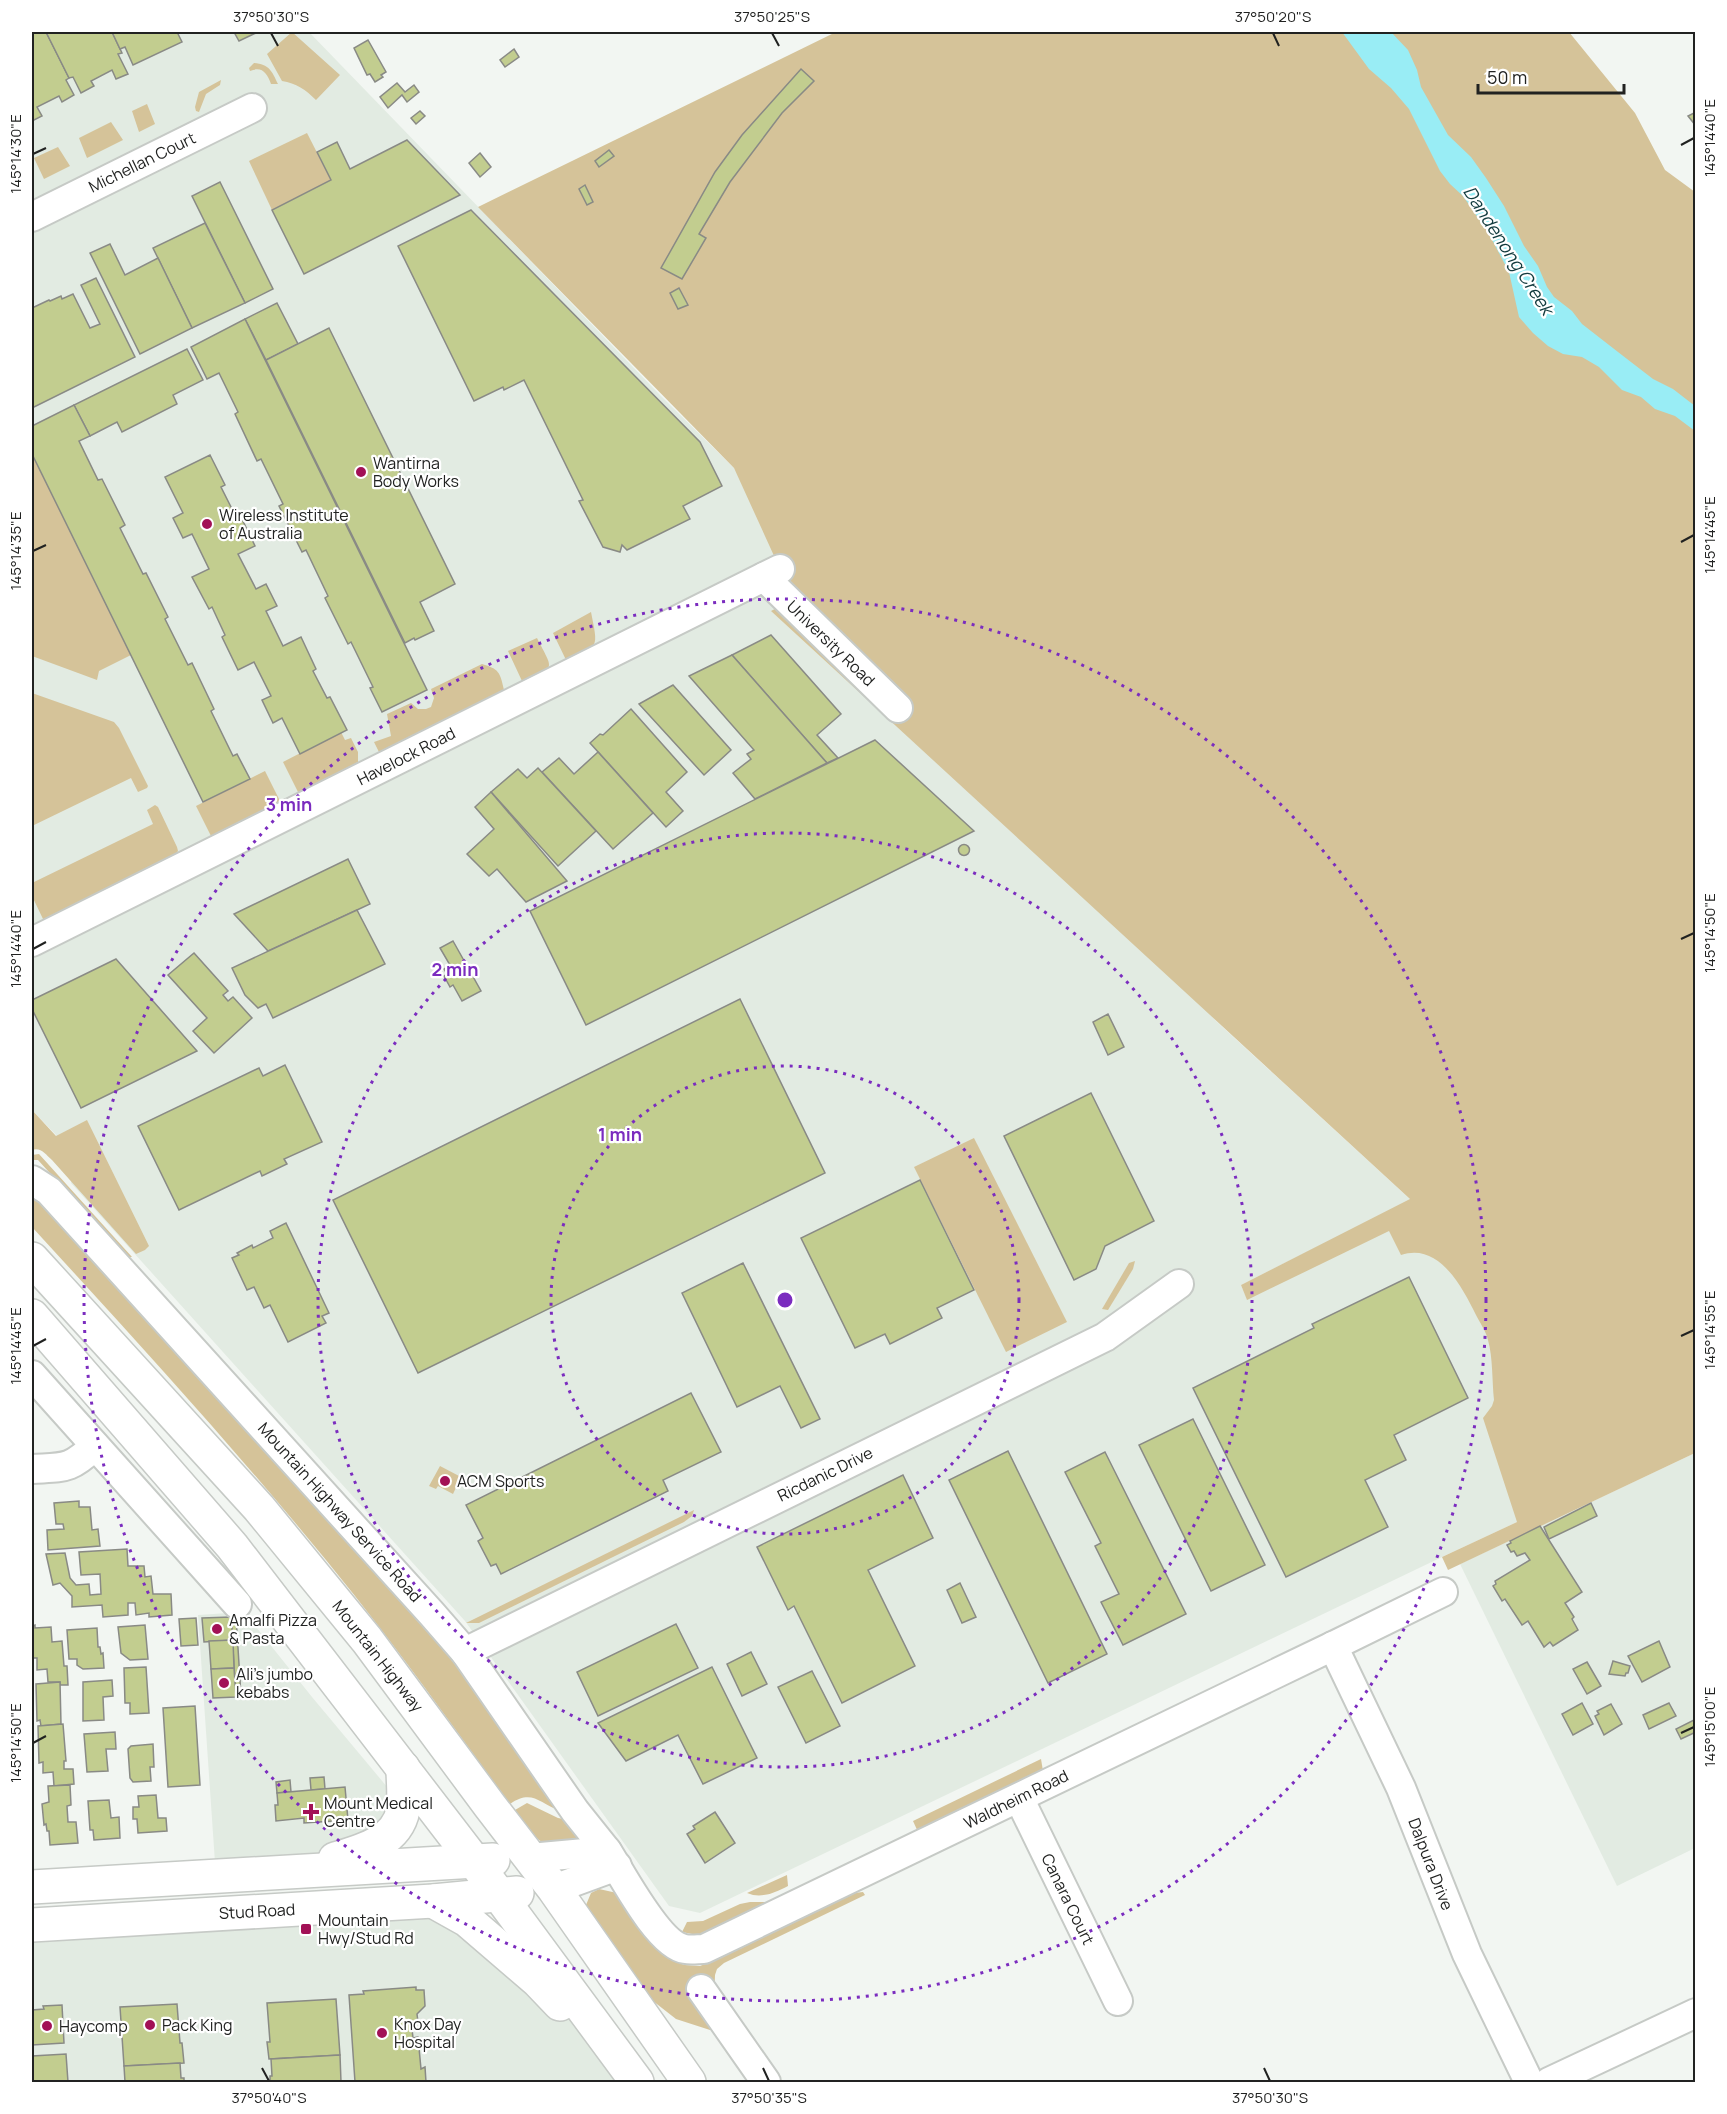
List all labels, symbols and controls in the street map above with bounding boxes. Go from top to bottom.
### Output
text: 37°50'30"S [233,6,309,27]
text: 37°50'25"S [734,6,810,27]
text: 37°50'20"S [1235,6,1311,27]
scale bar [1478,57,1624,95]
text: 50 m [1487,65,1527,89]
text: 145°14'40"E [1699,99,1720,177]
text: 145°14'30"E [5,114,26,194]
street label: Michellan Court [85,127,199,197]
water label: Dandenong Creek [1458,181,1561,322]
place label: Wantirna Body Works [373,452,459,492]
marker: Wantirna Body Works [354,465,368,479]
text: 145°14'45"E [1699,496,1720,574]
place label: Wireless Institute of Australia [219,504,349,544]
text: 145°14'35"E [5,512,26,590]
marker: Wireless Institute of Australia [200,517,214,531]
street label: University Road [782,595,880,691]
street label: Havelock Road [353,722,459,790]
text: 3 min [266,792,312,816]
text: 145°14'50"E [1699,893,1720,973]
text: 145°14'40"E [5,910,26,988]
text: 2 min [432,957,478,981]
text: 1 min [598,1122,642,1146]
centre of rings [775,1290,795,1310]
text: 145°14'55"E [1699,1290,1720,1370]
text: 145°14'45"E [5,1307,26,1385]
street label: Mountain Highway Service Road [253,1417,427,1607]
street label: Ricdanic Drive [774,1441,876,1507]
place label: ACM Sports [457,1470,544,1492]
marker: ACM Sports [438,1474,452,1488]
street label: Mountain Highway [327,1596,429,1717]
place label: Amalfi Pizza & Pasta [229,1609,317,1649]
marker: Amalfi Pizza & Pasta [210,1622,224,1636]
place label: Ali’s jumbo kebabs [236,1663,313,1703]
marker: Ali’s jumbo kebabs [217,1676,231,1690]
text: 145°15'00"E [1699,1687,1720,1767]
text: 145°14'50"E [5,1703,26,1783]
street label: Waldheim Road [960,1764,1072,1834]
place label: Mount Medical Centre [324,1792,433,1832]
marker: Mount Medical Centre [302,1803,320,1821]
street label: Dalpura Drive [1403,1815,1459,1913]
street label: Canara Court [1036,1850,1100,1948]
street label: Stud Road [218,1898,296,1924]
place label: Mountain Hwy/Stud Rd [318,1909,414,1949]
marker: Mountain Hwy/Stud Rd [299,1922,313,1936]
place label: Knox Day Hospital [394,2013,462,2053]
place label: Pack King [162,2014,232,2036]
place label: Haycomp [59,2015,128,2037]
marker: Pack King [143,2018,157,2032]
marker: Haycomp [40,2019,54,2033]
marker: Knox Day Hospital [375,2026,389,2040]
text: 37°50'40"S [232,2087,306,2108]
text: 37°50'35"S [731,2087,807,2108]
text: 37°50'30"S [1232,2087,1308,2108]

